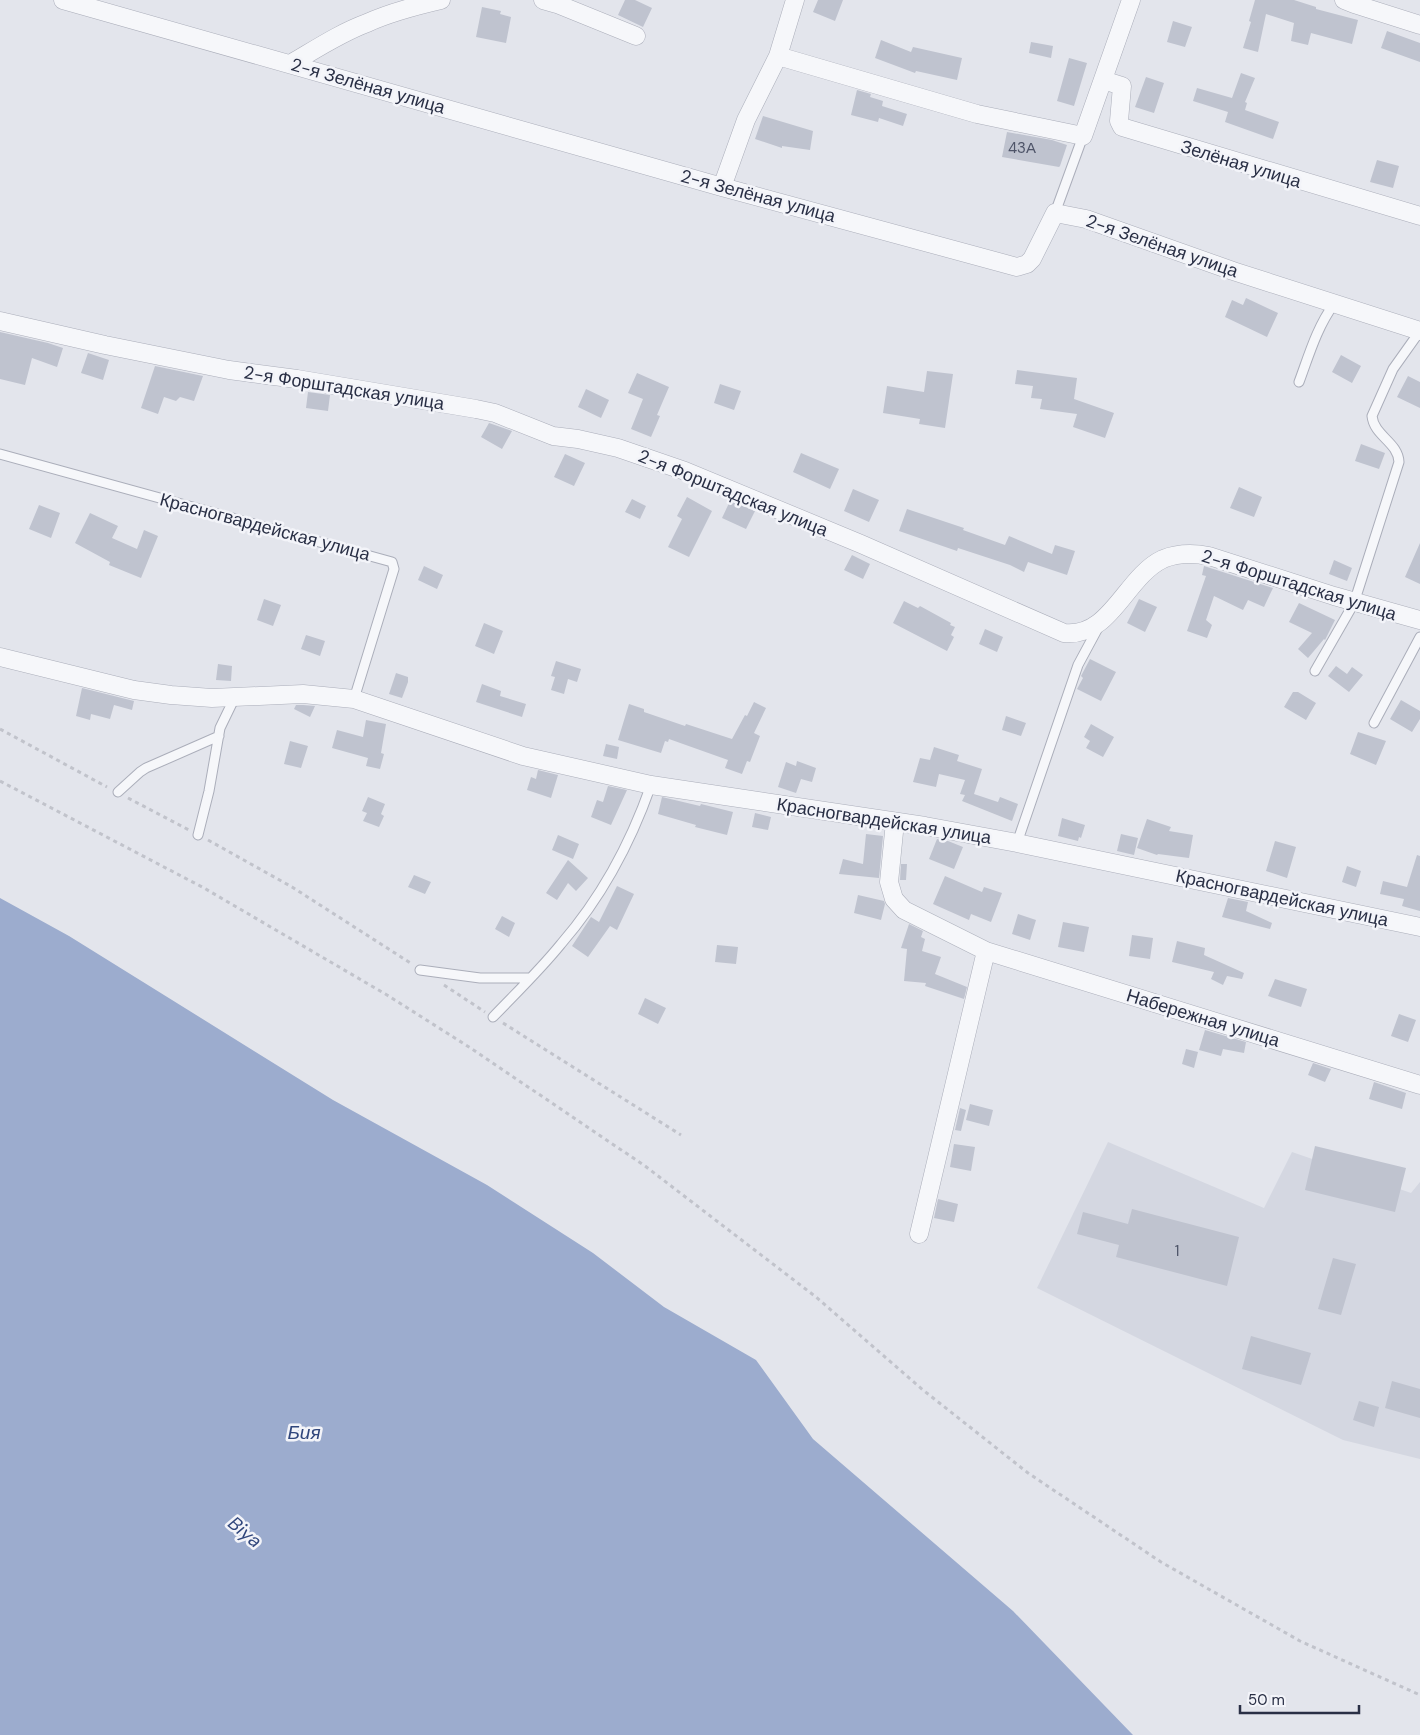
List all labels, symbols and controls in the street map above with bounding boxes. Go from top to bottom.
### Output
street label: 2-я Зелёная улица [288,52,449,120]
street label: Зелёная улица [1178,134,1305,194]
house number: 43А [1008,138,1036,158]
street label: 2-я Зелёная улица [678,164,839,228]
street label: 2-я Зелёная улица [1083,209,1242,284]
street label: 2-я Форштадская улица [242,360,447,416]
street label: 2-я Форштадская улица [635,444,832,542]
street label: Красногвардейская улица [157,487,374,567]
street label: 2-я Форштадская улица [1199,544,1400,626]
street label: Красногвардейская улица [775,792,994,850]
street label: Красногвардейская улица [1173,864,1392,932]
street label: Набережная улица [1123,983,1283,1053]
house number: 1 [1175,1241,1179,1261]
water label: Бия [287,1420,321,1445]
water label: Biya [223,1511,267,1553]
scale bar [1240,1682,1359,1714]
text: 50 m [1248,1690,1285,1710]

